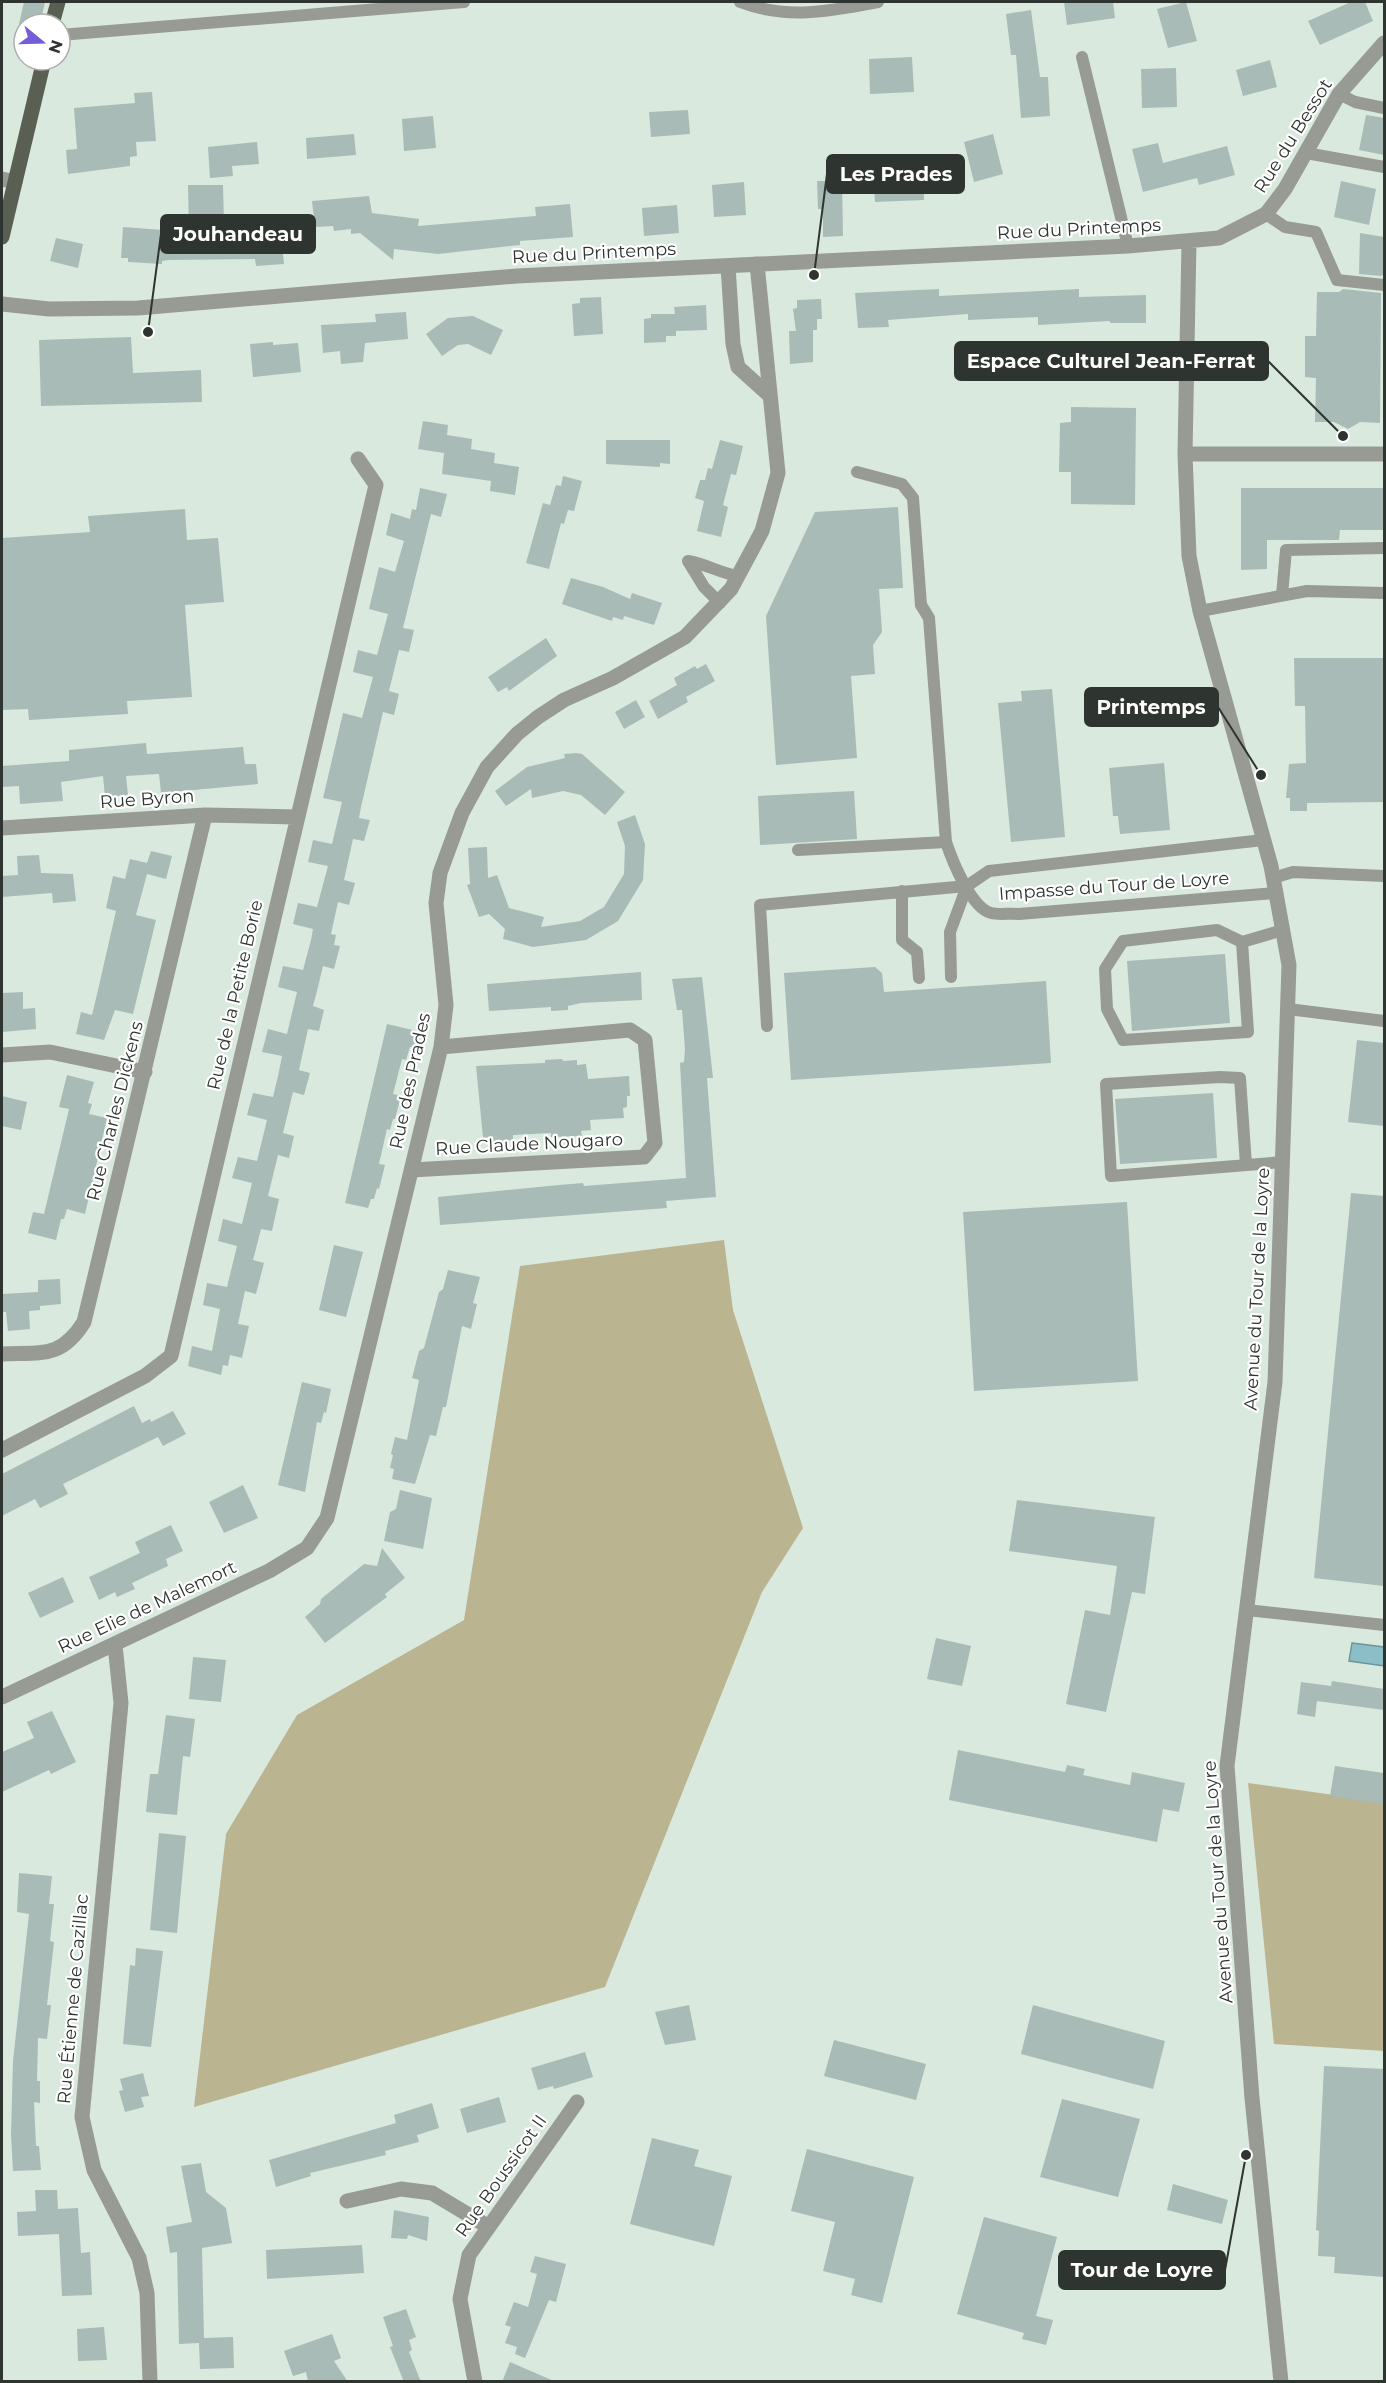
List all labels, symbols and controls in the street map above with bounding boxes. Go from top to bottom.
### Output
north arrow [12,12,72,72]
text: N [45,38,67,56]
street label: Rue du Bessot [1249,75,1337,197]
callout: Les Prades [827,155,964,193]
text: Les Prades [840,162,953,186]
street label: Rue du Printemps [996,214,1162,244]
callout: Jouhandeau [161,215,315,253]
text: Jouhandeau [172,222,303,246]
street label: Rue du Printemps [511,238,677,268]
callout: Espace Culturel Jean-Ferrat [955,342,1268,380]
text: Espace Culturel Jean-Ferrat [967,349,1256,373]
callout: Printemps [1085,688,1218,726]
text: Printemps [1096,695,1206,719]
street label: Rue Byron [99,785,195,813]
street label: Impasse du Tour de Loyre [998,867,1230,905]
street label: Rue de la Petite Borie [202,898,268,1092]
street label: Rue des Prades [385,1011,435,1151]
street label: Rue Charles Dickens [82,1019,148,1203]
street label: Rue Claude Nougaro [435,1128,623,1160]
street label: Avenue du Tour de la Loyre [1240,1167,1274,1411]
street label: Rue Elie de Malemort [54,1556,240,1658]
street label: Avenue du Tour de la Loyre [1199,1760,1237,2004]
street label: Rue Étienne de Cazillac [53,1893,93,2105]
street label: Rue Boussicot II [451,2111,551,2241]
callout: Tour de Loyre [1059,2251,1225,2289]
text: Tour de Loyre [1071,2258,1213,2282]

